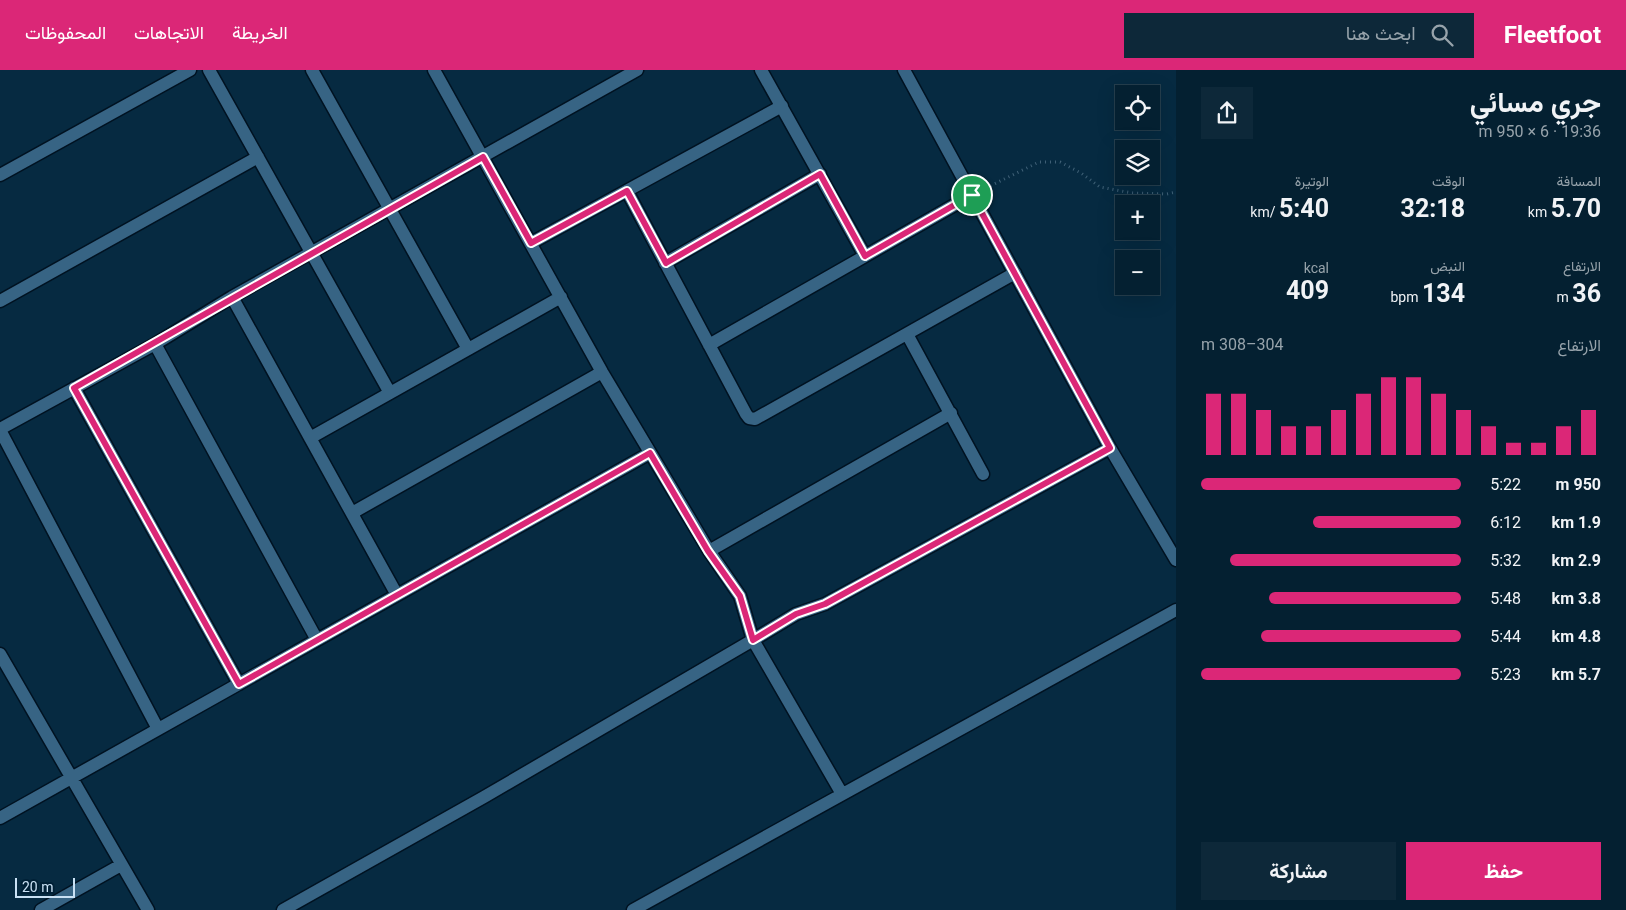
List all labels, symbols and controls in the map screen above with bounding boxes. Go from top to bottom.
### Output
search box [1124,13,1474,58]
icon: search [1428,21,1456,49]
text: Fleetfoot [1504,21,1601,49]
text: المحفوظات [25,22,106,43]
text: الاتجاهات [134,22,204,43]
text: الخريطة [232,22,288,43]
text: ابحث هنا [1346,22,1416,45]
map controls [1115,85,1160,295]
button: locate [1115,85,1160,130]
text: جري مسائي [1470,86,1601,119]
button: share [1201,87,1253,139]
text: 19:36 · 6 × 950 m [1479,122,1601,141]
button: layers [1115,140,1160,185]
text: الوتيرة [1295,173,1329,189]
text: الوقت [1432,173,1465,189]
text: المسافة [1557,173,1601,189]
pin [951,174,993,216]
icon: arrive [958,181,986,209]
text: 5:40 [1279,194,1329,223]
text: 32:18 [1401,194,1465,223]
text: 5.70 [1551,194,1601,223]
button: + [1115,195,1160,240]
text: /km [1250,204,1279,220]
text: km [1528,204,1551,220]
button: − [1115,250,1160,295]
text: النبض [1430,258,1465,274]
text: الارتفاع [1563,258,1601,274]
text: kcal [1304,260,1329,276]
text: 409 [1286,276,1329,305]
text: 134 [1422,279,1465,308]
text: 36 [1572,279,1601,308]
text: bpm [1390,289,1422,305]
text: m [1557,289,1572,305]
text: 304–308 m [1201,335,1283,354]
text: الارتفاع [1558,336,1601,355]
text: 5:22 [1490,475,1521,494]
text: 950 m [1556,475,1601,494]
text: 6:12 [1490,513,1521,532]
text: 1.9 km [1552,513,1601,532]
text: 5:32 [1490,551,1521,570]
text: 2.9 km [1552,551,1601,570]
text: 5:48 [1490,589,1521,608]
text: 3.8 km [1552,589,1601,608]
text: 5:44 [1490,627,1521,646]
text: 4.8 km [1552,627,1601,646]
text: 5:23 [1490,665,1521,684]
text: 5.7 km [1552,665,1601,684]
button: مشاركة [1201,842,1396,900]
button: حفظ [1406,842,1601,900]
scale bar [15,875,75,898]
text: 20 m [22,879,54,895]

